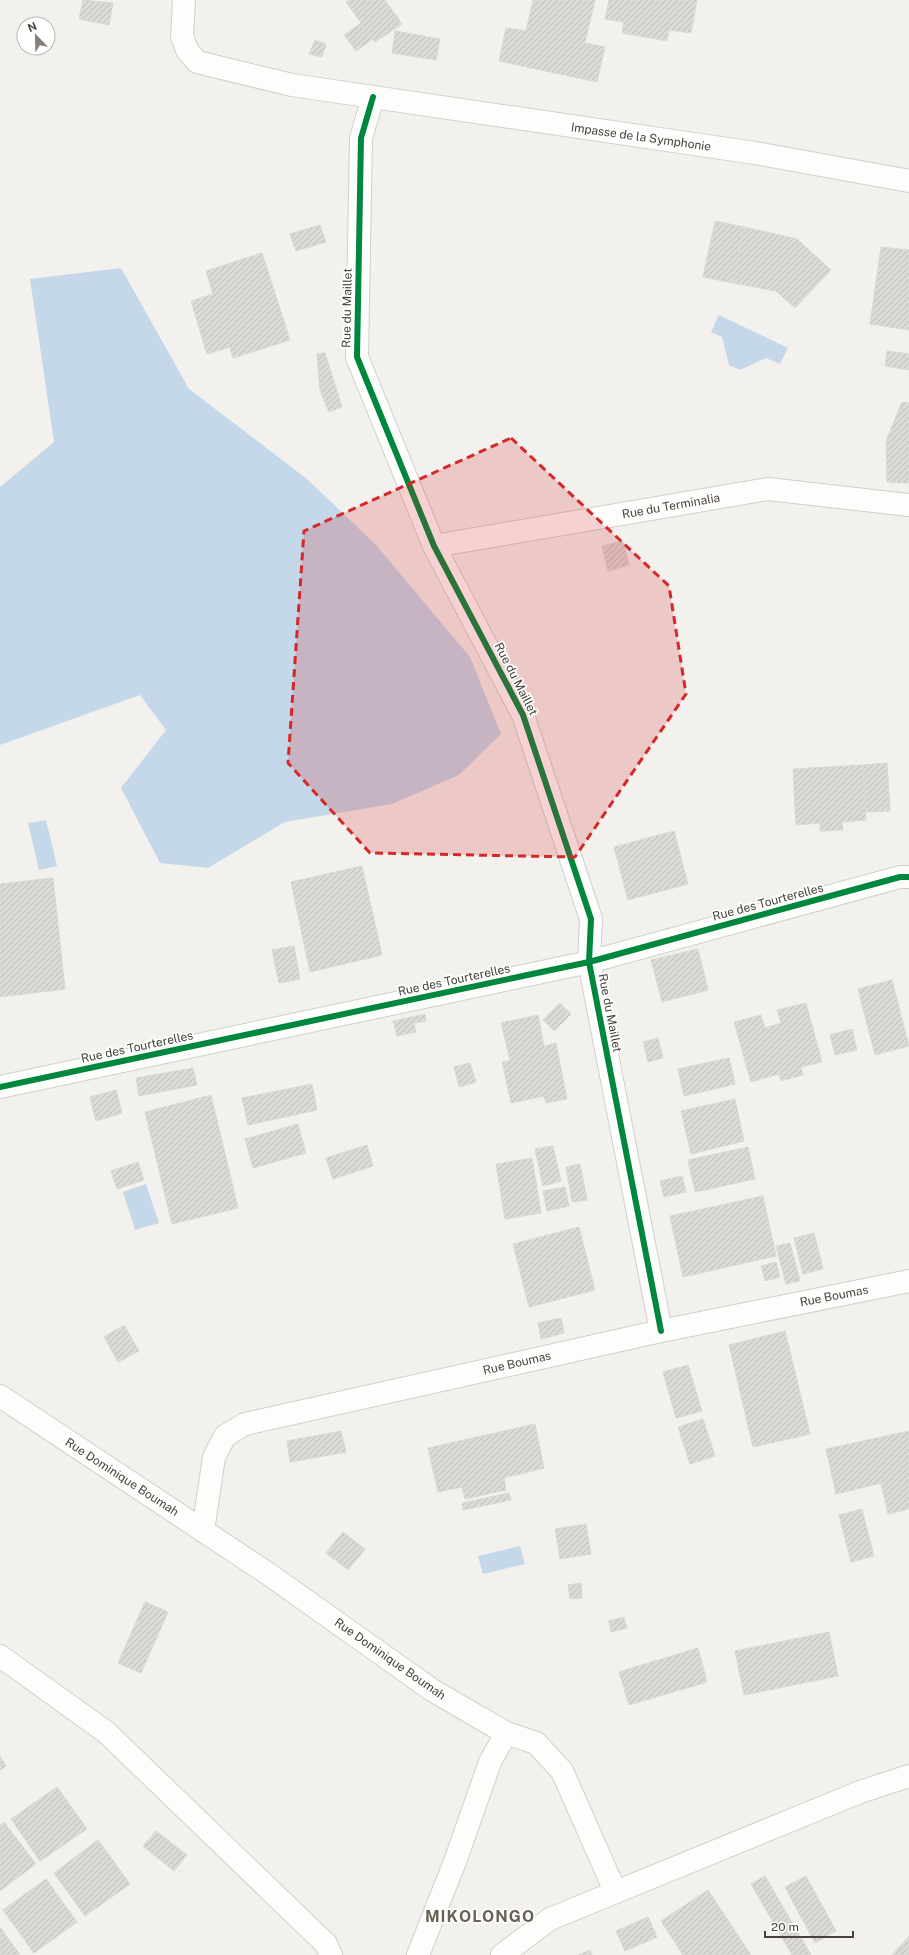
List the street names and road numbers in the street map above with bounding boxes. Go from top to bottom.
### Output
street label: Impasse de la Symphonie [570,120,712,154]
street label: Rue du Maillet [339,268,355,348]
street label: Rue du Terminalia [621,490,721,522]
street label: Rue du Maillet [492,640,540,718]
street label: Rue des Tourterelles [711,880,825,924]
street label: Rue des Tourterelles [397,961,511,999]
street label: Rue du Maillet [596,973,625,1054]
street label: Rue des Tourterelles [80,1028,194,1066]
street label: Rue Boumas [799,1282,869,1310]
street label: Rue Boumas [482,1348,552,1378]
street label: Rue Dominique Boumah [63,1435,181,1519]
street label: Rue Dominique Boumah [332,1615,448,1703]

